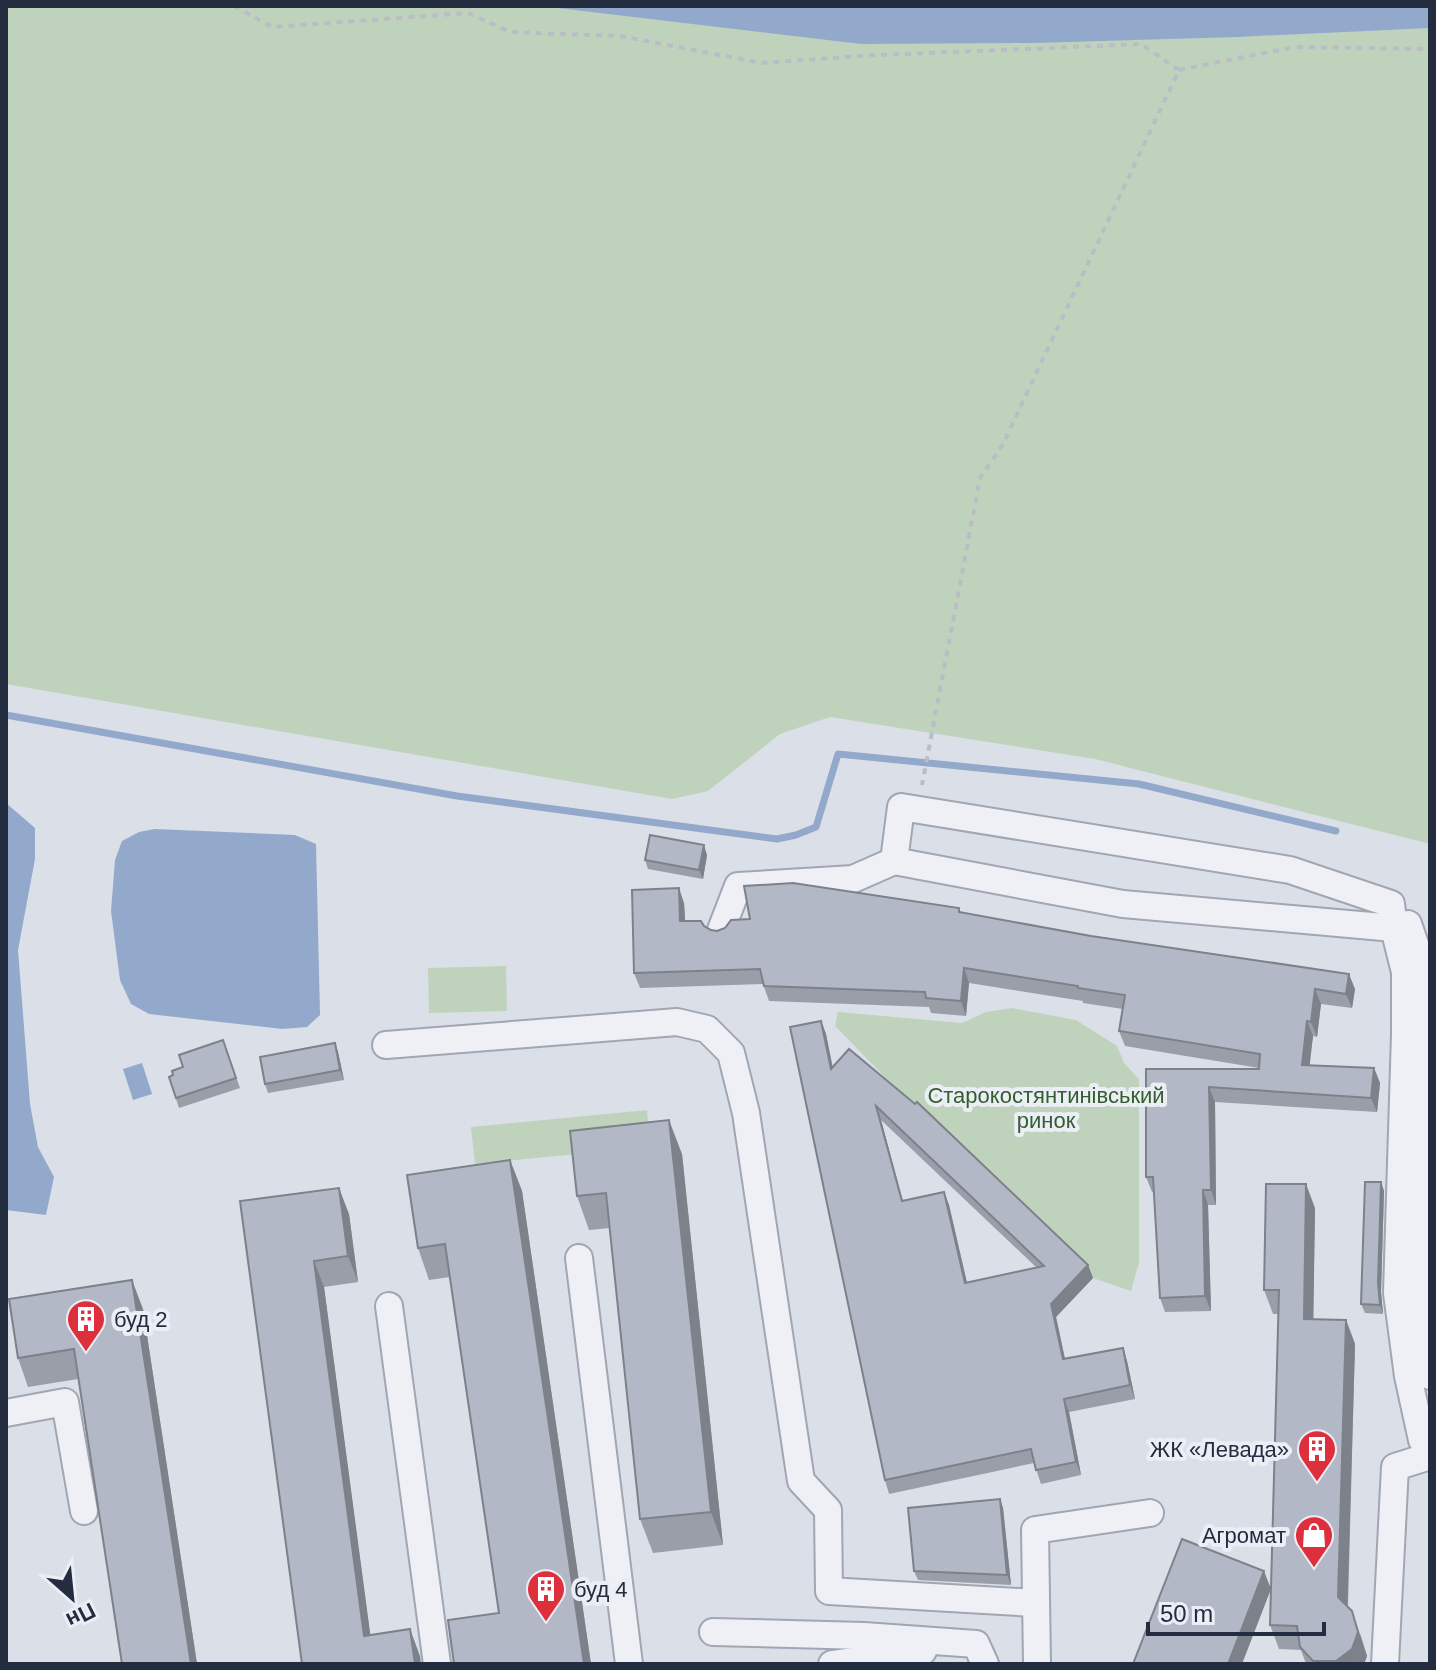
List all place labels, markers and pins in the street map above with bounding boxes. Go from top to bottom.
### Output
building icon: буд 2 [65,1298,107,1353]
place label: буд 2 [114,1307,168,1332]
building icon: ЖК «Левада» [1296,1428,1338,1483]
place label: ЖК «Левада» [1150,1437,1289,1462]
shop icon: Агромат [1293,1514,1335,1569]
place label: Агромат [1202,1523,1286,1548]
building icon: буд 4 [525,1568,567,1623]
place label: буд 4 [574,1577,628,1602]

